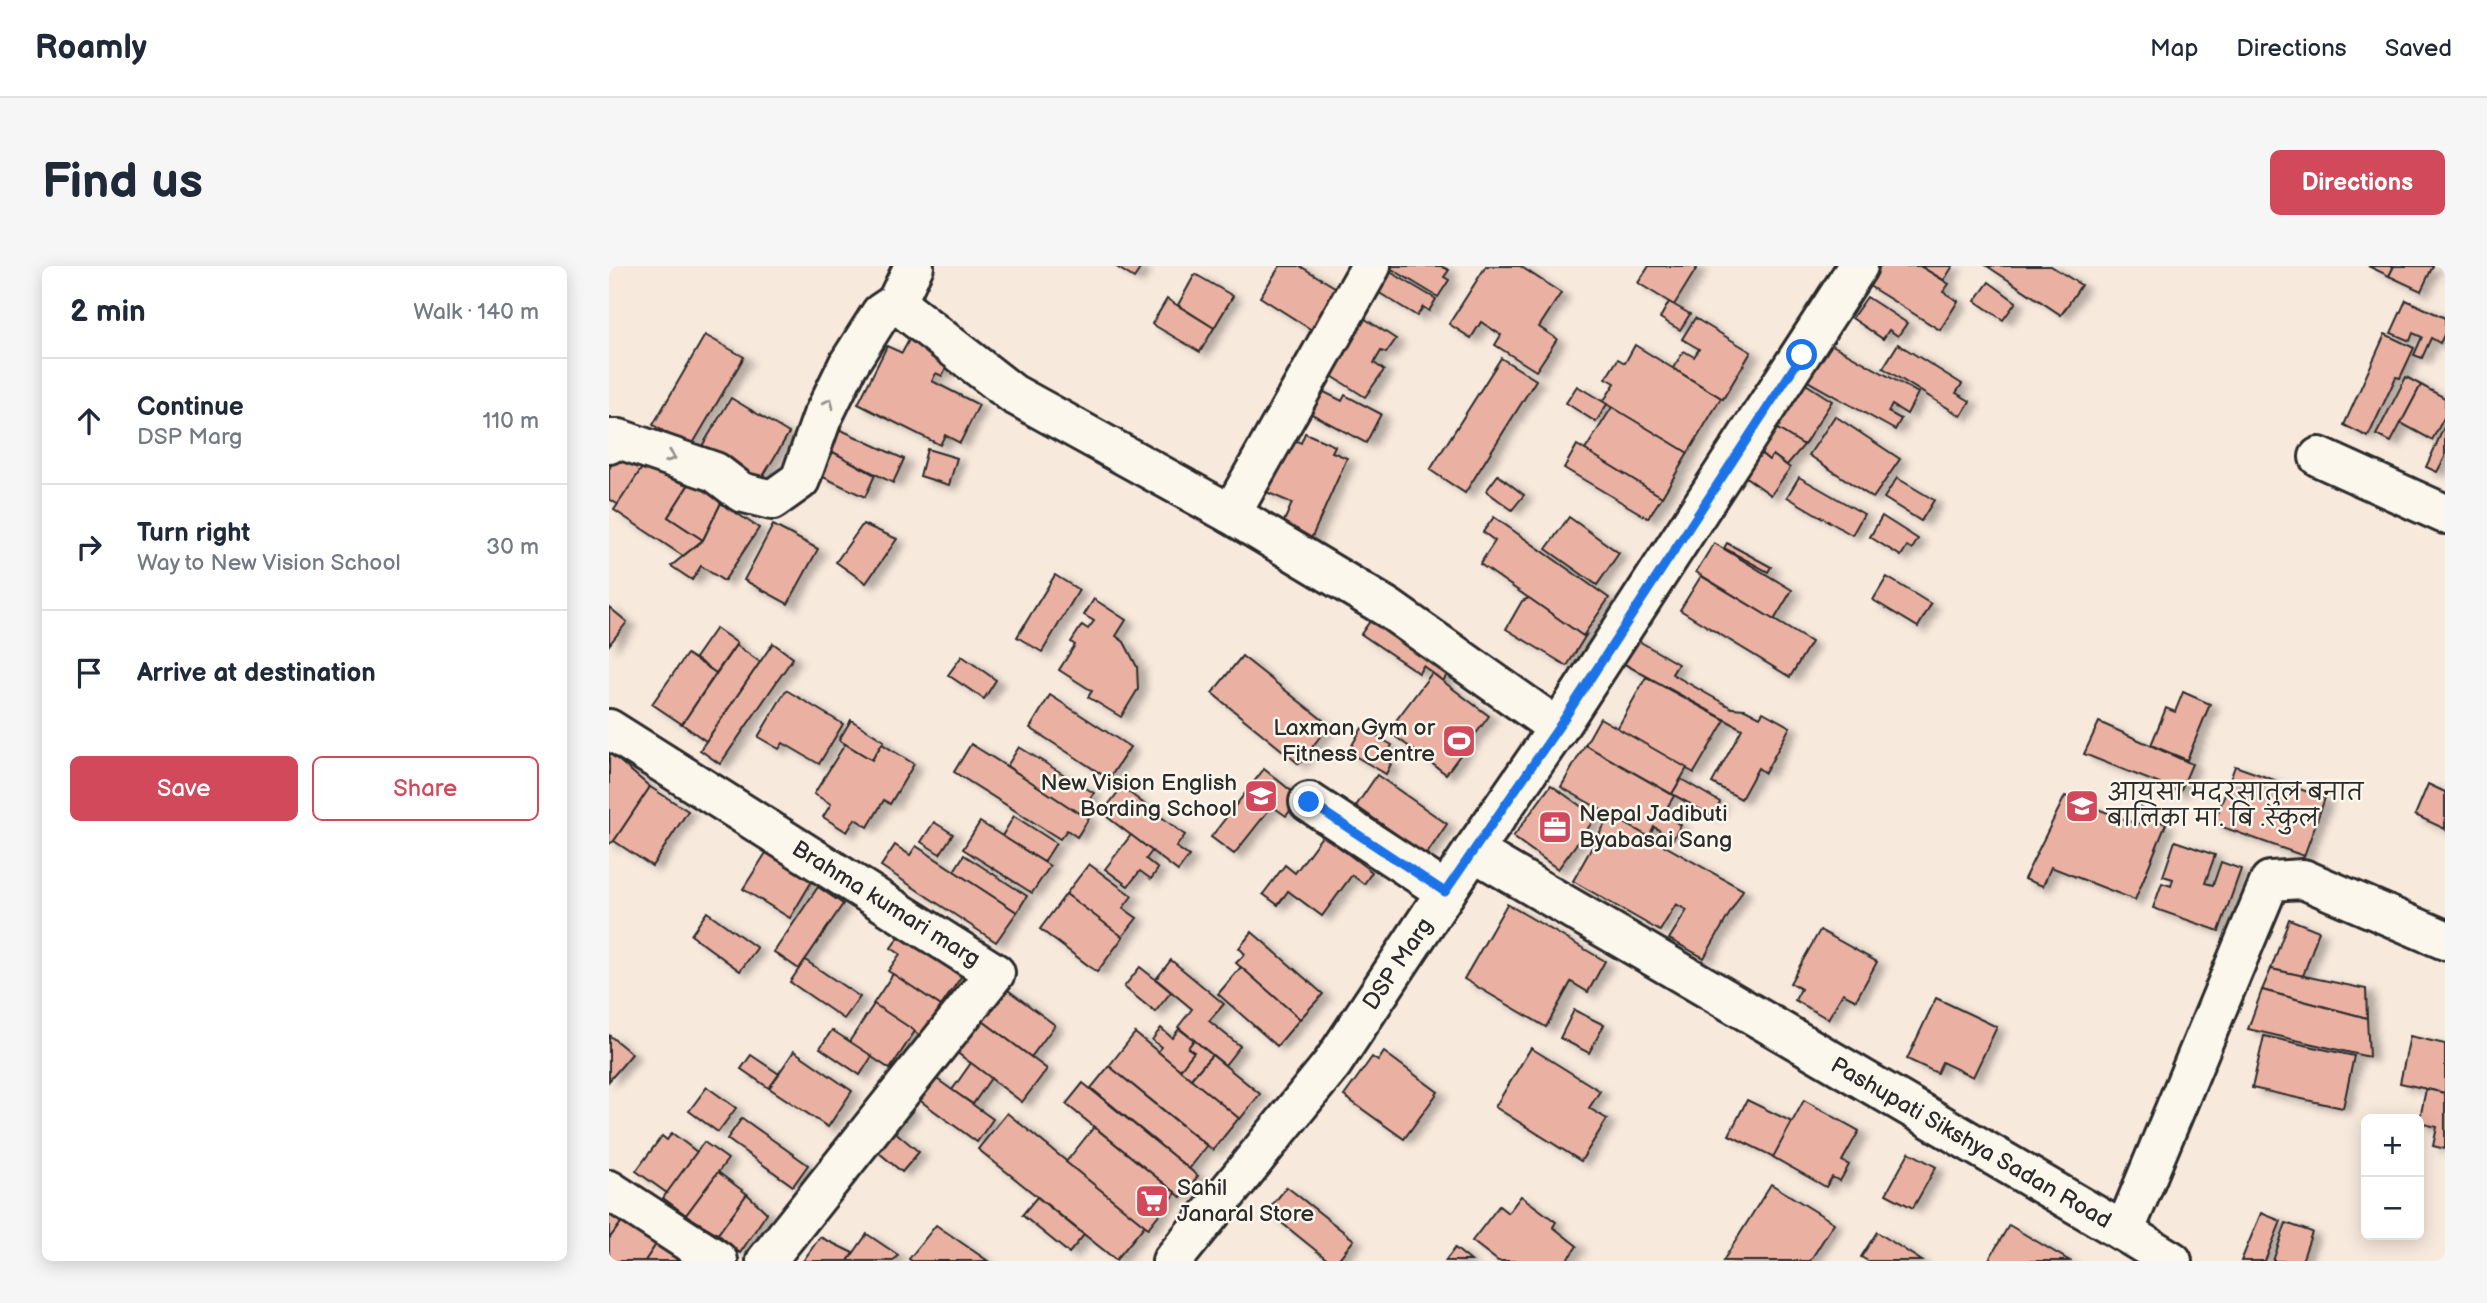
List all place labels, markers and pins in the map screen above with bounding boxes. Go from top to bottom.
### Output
place label: Laxman Gym or Fitness Centre [1273,714,1436,768]
sports icon: Laxman Gym or Fitness Centre [1440,722,1478,760]
place label: New Vision English Bording School [1040,769,1237,823]
school or university icon: New Vision English Bording School [1242,777,1280,815]
place label: आयुसा मदरसातुल बनात बालिका मा. बि .स्कुल [2105,779,2365,835]
school or university icon: आयुसा मदरसातुल बनात बालिका मा. बि .स्कुल [2063,787,2101,825]
place label: Nepal Jadibuti Byabasai Sang [1579,800,1732,854]
office icon: Nepal Jadibuti Byabasai Sang [1536,808,1574,846]
place label: Sahil Janaral Store [1177,1174,1314,1228]
supermarket icon: Sahil Janaral Store [1133,1182,1171,1220]

